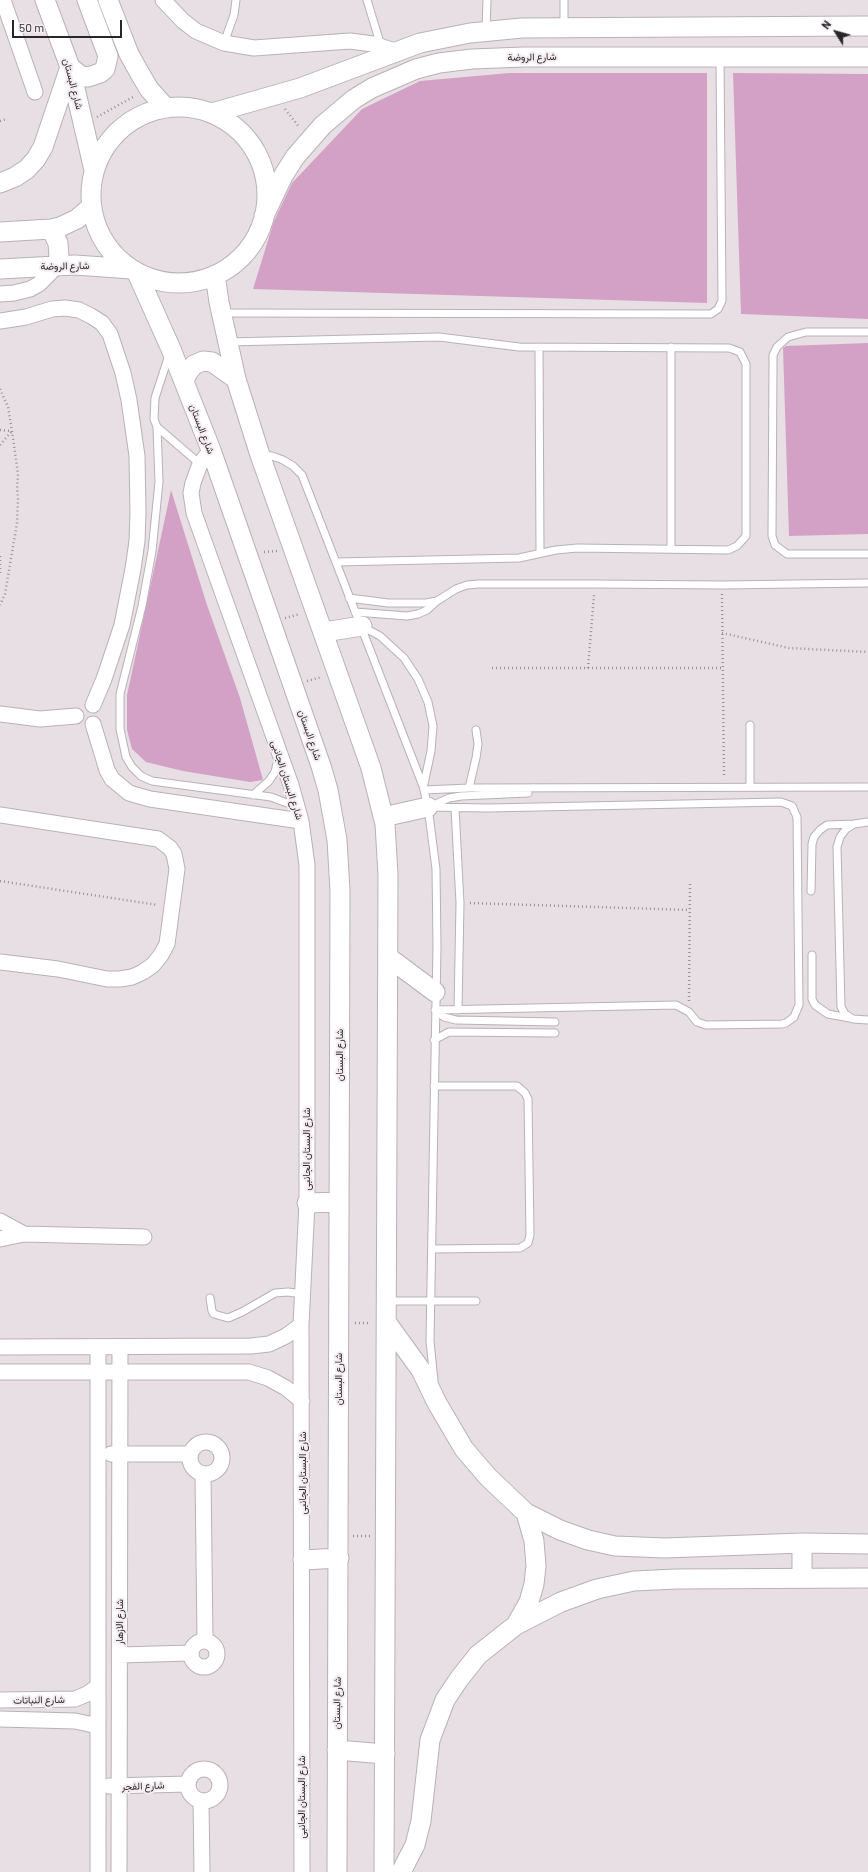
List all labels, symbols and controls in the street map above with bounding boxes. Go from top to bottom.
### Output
scale bar [14,12,124,38]
north arrow [816,12,856,52]
text: N [819,18,833,31]
text: 50 m [19,20,44,34]
street label: شارع الروضة [507,51,557,63]
street label: شارع البستان [60,57,86,111]
street label: شارع الروضة [40,260,90,272]
street label: شارع البستان [187,402,217,456]
street label: شارع البستان [296,708,324,762]
street label: شارع البستان الجانبى [268,739,306,821]
street label: شارع البستان [334,1029,346,1081]
street label: شارع البستان الجانبى [301,1108,313,1190]
street label: شارع البستان [333,1353,345,1405]
street label: شارع البستان الجانبى [297,1432,309,1514]
street label: شارع الازهار [114,1599,126,1645]
street label: شارع البستان [331,1677,343,1729]
street label: شارع النباتات [13,1694,65,1706]
street label: شارع البستان الجانبى [296,1756,308,1838]
street label: شارع الفجر [121,1779,165,1793]

